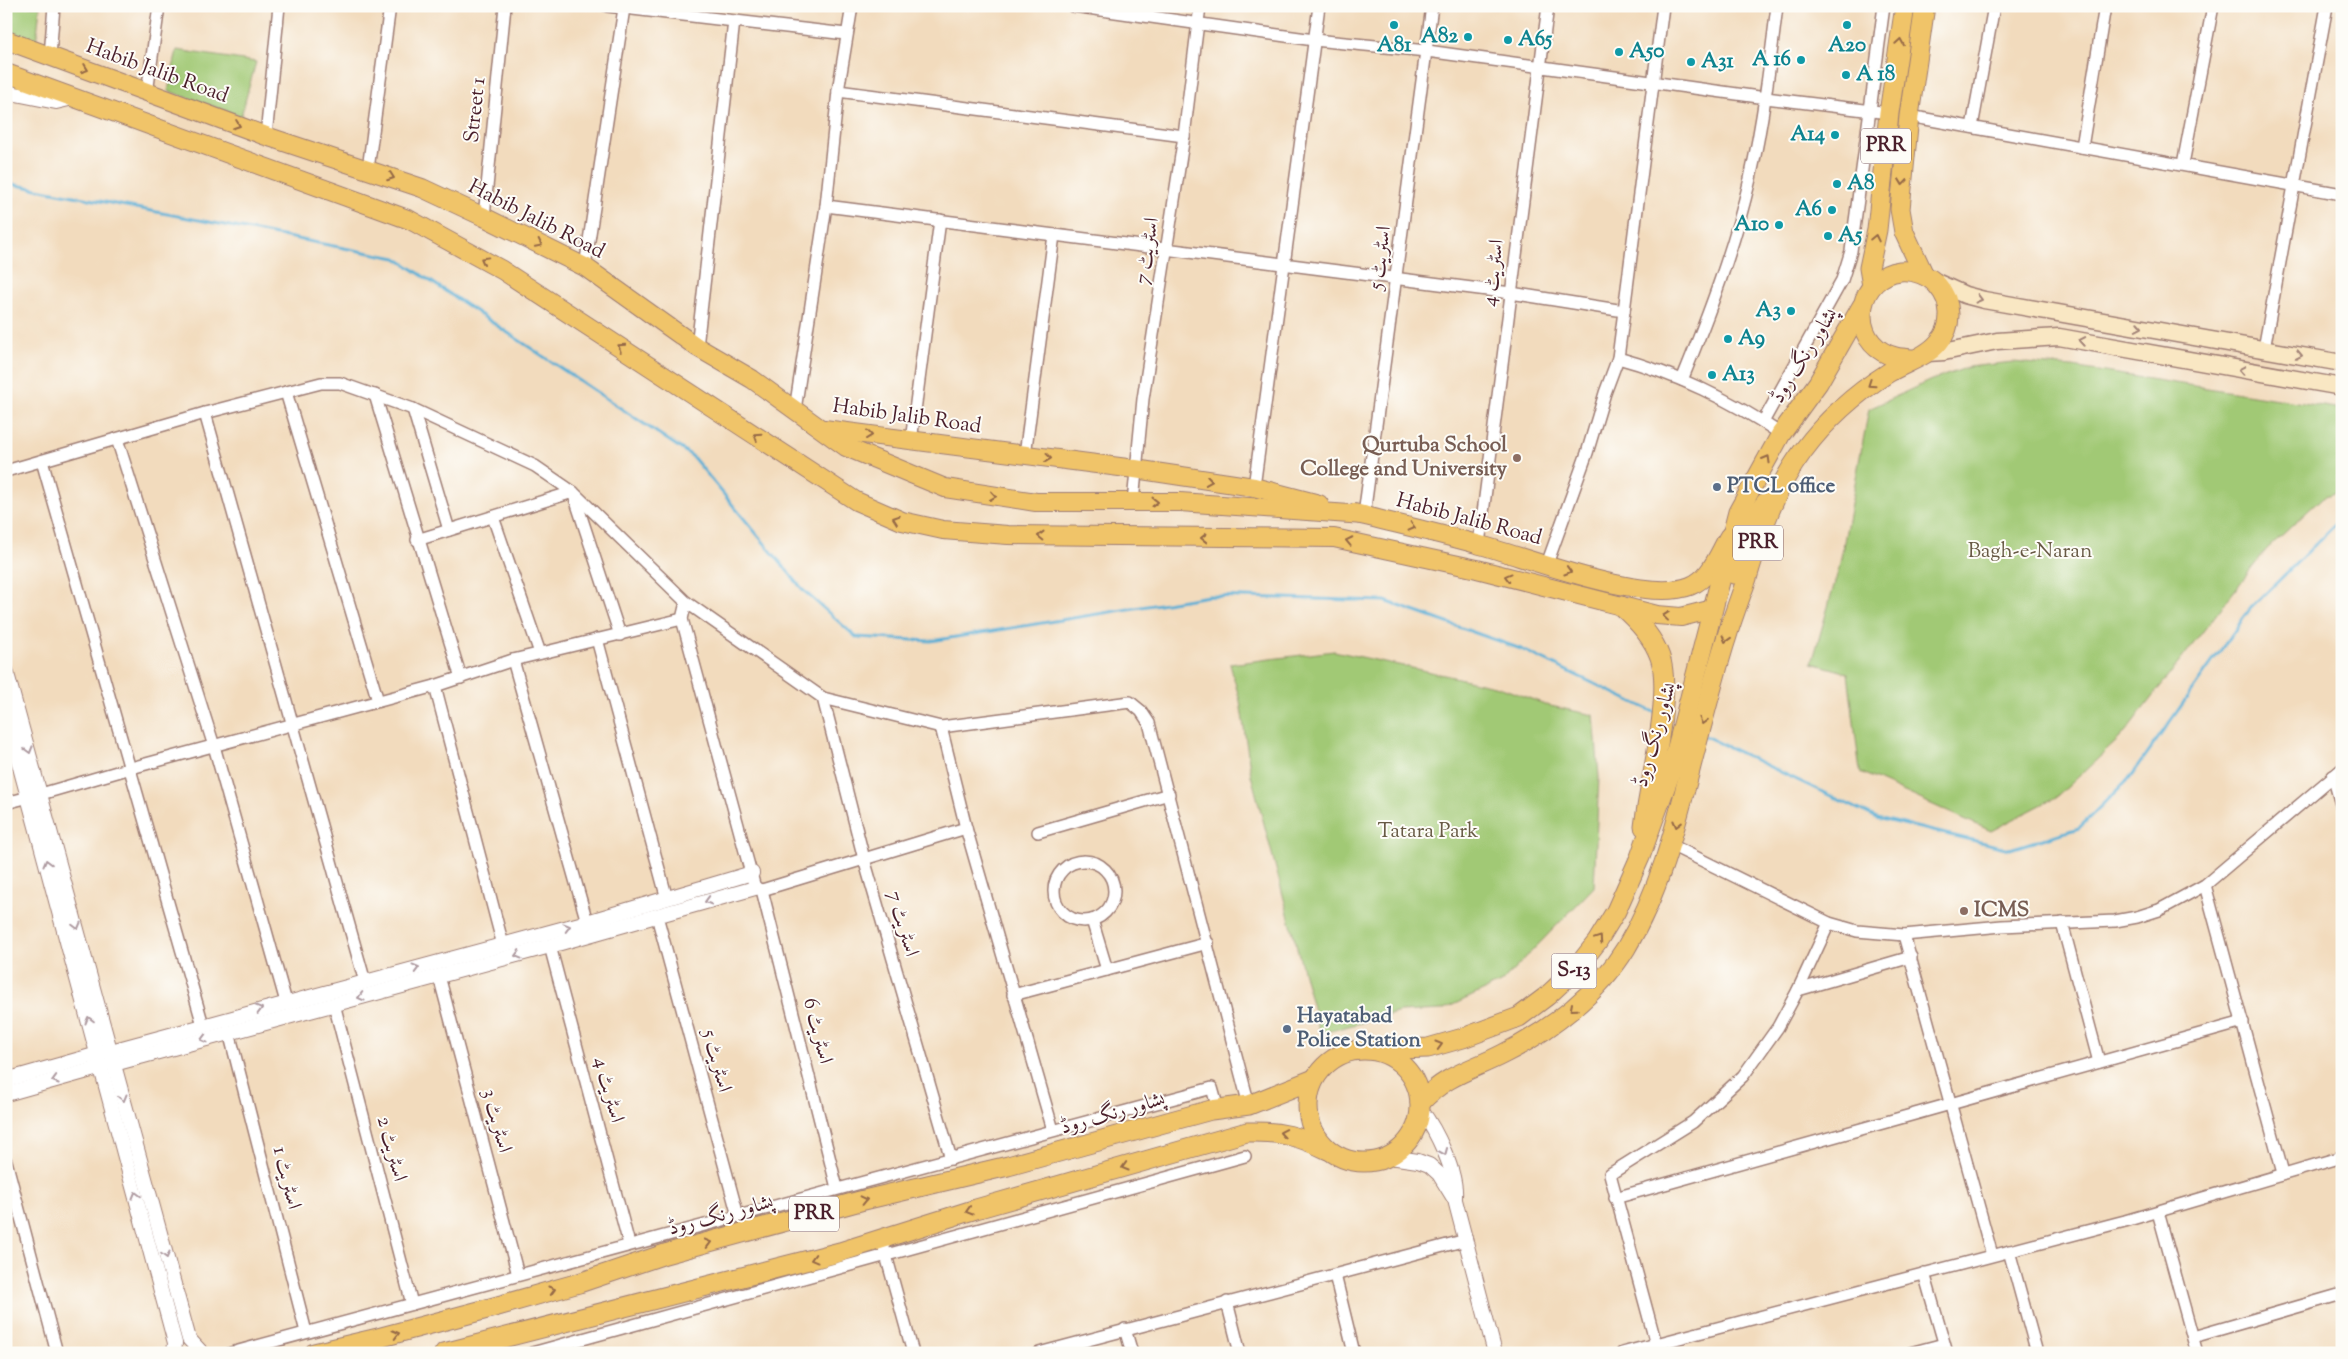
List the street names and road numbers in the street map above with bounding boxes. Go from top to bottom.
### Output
street label: Habib Jalib Road [81,32,233,112]
street label: Street 1 [458,76,494,144]
road number: PRR [1861,128,1911,164]
street label: Habib Jalib Road [462,173,610,267]
street label: اسٹریٹ 7 [1128,215,1168,287]
street label: اسٹریٹ 5 [1362,224,1400,293]
street label: اسٹریٹ 4 [1475,238,1513,308]
street label: پشاور رنگ روڈ [1764,301,1847,410]
street label: Habib Jalib Road [831,392,983,442]
street label: Habib Jalib Road [1393,486,1545,554]
road number: PRR [1733,526,1783,560]
street label: پشاور رنگ روڈ [1627,678,1686,791]
street label: اسٹریٹ 7 [878,888,926,960]
road number: S-13 [1552,954,1596,988]
street label: اسٹریٹ 6 [794,995,840,1067]
street label: اسٹریٹ 5 [693,1025,739,1096]
street label: اسٹریٹ 4 [585,1054,631,1126]
street label: پشاور رنگ روڈ [1057,1084,1170,1143]
street label: اسٹریٹ 3 [473,1086,519,1156]
street label: اسٹریٹ 2 [368,1113,414,1185]
street label: اسٹریٹ 1 [264,1143,308,1213]
street label: پشاور رنگ روڈ [665,1187,778,1244]
road number: PRR [789,1196,839,1232]

